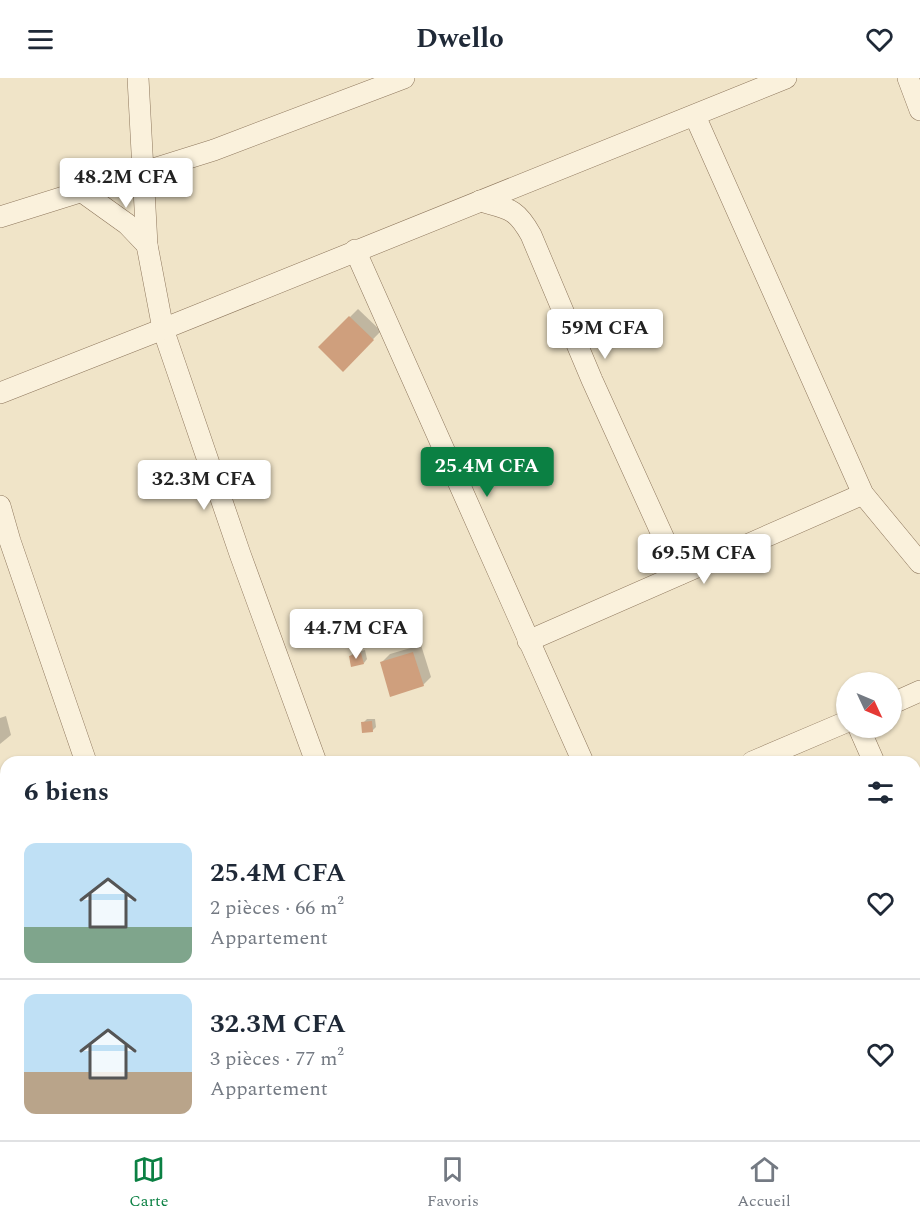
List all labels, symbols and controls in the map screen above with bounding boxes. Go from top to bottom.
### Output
text: Dwello [416,18,504,60]
icon: menu [24,23,57,56]
icon: heart [863,23,896,56]
pin: 48.2M CFA [57,158,195,209]
text: 48.2M CFA [74,162,178,192]
pin: 59M CFA [550,309,660,360]
text: 59M CFA [561,313,649,343]
pin: 25.4M CFA [418,447,556,498]
text: 25.4M CFA [435,451,539,481]
pin: 32.3M CFA [135,460,273,511]
text: 32.3M CFA [152,464,256,494]
pin: 69.5M CFA [635,534,773,585]
text: 69.5M CFA [652,538,756,568]
pin: 44.7M CFA [287,609,425,660]
text: 44.7M CFA [304,613,408,643]
north arrow [836,672,902,738]
map controls [836,672,902,738]
text: 6 biens [24,772,109,812]
icon: filters [864,776,897,809]
text: 25.4M CFA [210,853,346,893]
icon: home [72,867,144,939]
icon: heart [864,887,897,920]
text: 2 pièces · 66 m² [210,893,344,923]
text: Appartement [210,923,328,953]
text: 32.3M CFA [210,1004,346,1044]
icon: home [72,1018,144,1090]
icon: heart [864,1038,897,1071]
text: 3 pièces · 77 m² [210,1044,344,1074]
text: Appartement [210,1074,328,1104]
tab: Carte [129,1153,168,1213]
tab: Favoris [427,1153,479,1213]
tab: Accueil [737,1153,791,1213]

